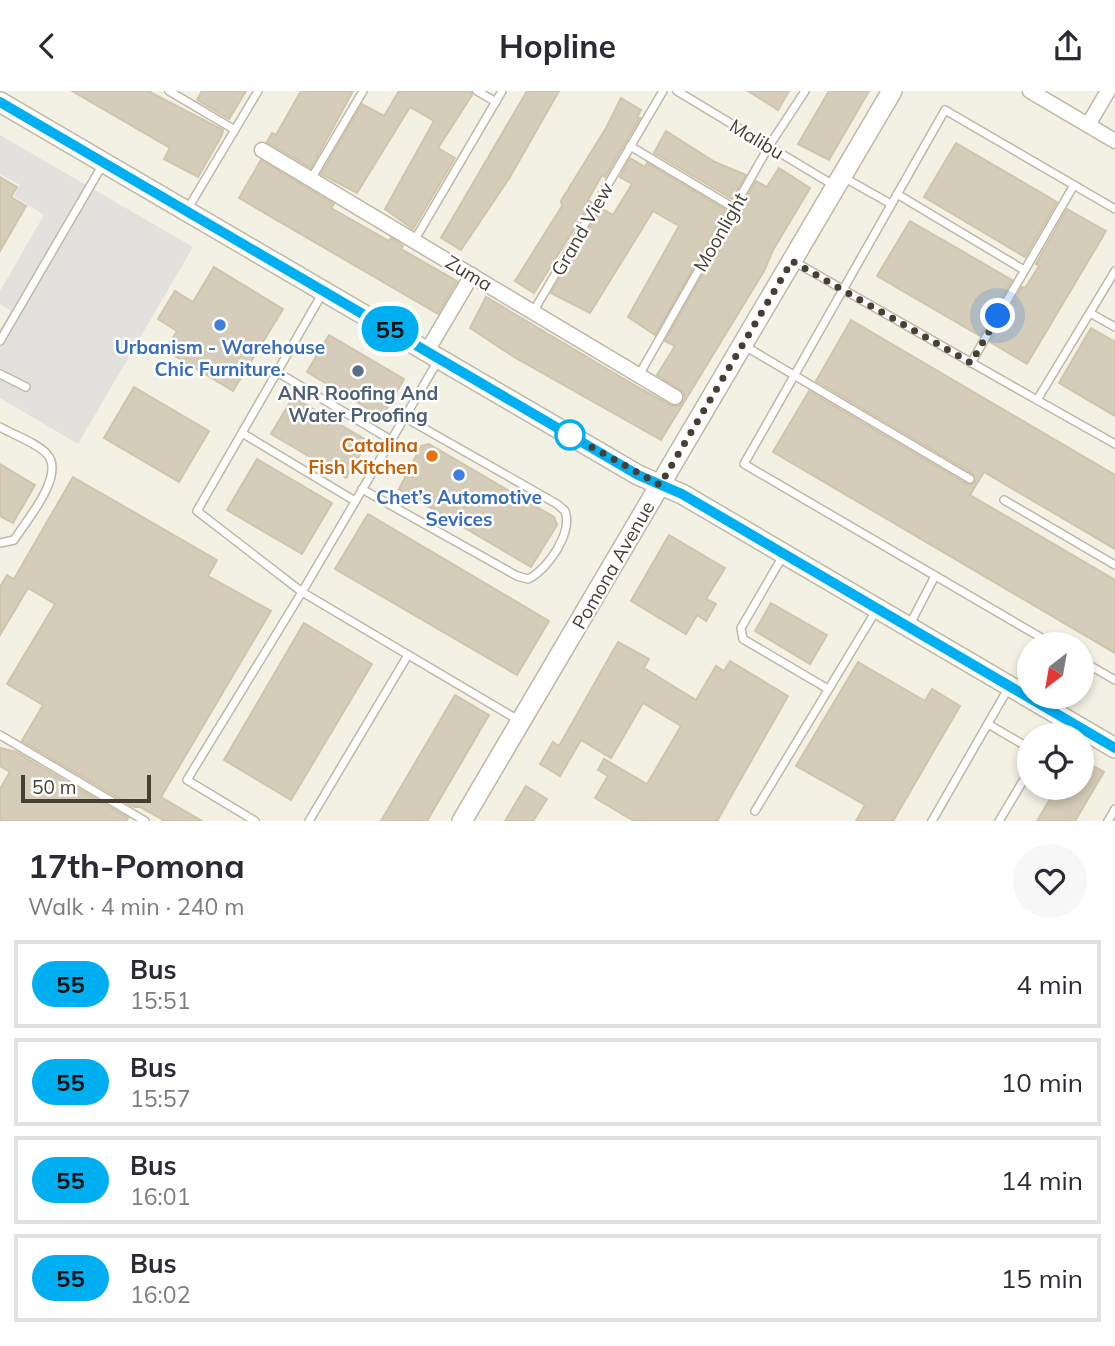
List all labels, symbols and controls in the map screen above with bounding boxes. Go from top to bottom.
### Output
text: Hopline [499,26,616,66]
icon: back [28,27,66,65]
icon: share [1049,27,1087,65]
street label: Malibu [725,113,789,165]
street label: Grand View [546,178,618,280]
street label: Moonlight [688,188,752,276]
street label: Zuma [441,250,497,296]
your location [980,298,1015,333]
line badge: 55 [358,306,422,352]
text: 55 [376,314,404,344]
marker: Urbanism - Warehouse Chic Furniture. [212,317,228,333]
place label: Urbanism - Warehouse Chic Furniture. [115,335,325,381]
marker: ANR Roofing And Water Proofing [350,363,366,379]
place label: ANR Roofing And Water Proofing [278,381,438,427]
unlabelled marker [555,420,585,450]
place label: Catalina Fish Kitchen [308,433,418,479]
marker: Catalina Fish Kitchen [424,448,440,464]
marker: Chet’s Automotive Sevices [451,467,467,483]
place label: Chet’s Automotive Sevices [376,485,542,531]
street label: Pomona Avenue [567,497,659,633]
north arrow [1017,632,1094,709]
map controls [1017,632,1094,800]
button: locate [1017,723,1094,800]
scale bar [21,772,150,804]
text: 50 m [32,775,76,799]
button: heart [1013,844,1087,918]
text: 17th-Pomona [28,845,245,886]
text: Walk · 4 min · 240 m [28,892,245,921]
text: Bus [130,953,176,986]
text: 4 min [1016,968,1083,1001]
text: 55 [56,969,85,999]
text: 15:51 [130,986,190,1015]
text: Bus [130,1051,176,1084]
text: 10 min [1001,1066,1083,1099]
text: 55 [56,1067,85,1097]
text: 15:57 [130,1084,190,1113]
text: Bus [130,1149,176,1182]
text: 14 min [1001,1164,1083,1197]
text: 55 [56,1165,85,1195]
text: 16:01 [130,1182,190,1211]
text: Bus [130,1247,176,1280]
text: 15 min [1001,1262,1083,1295]
text: 55 [56,1263,85,1293]
text: 16:02 [130,1280,190,1309]

